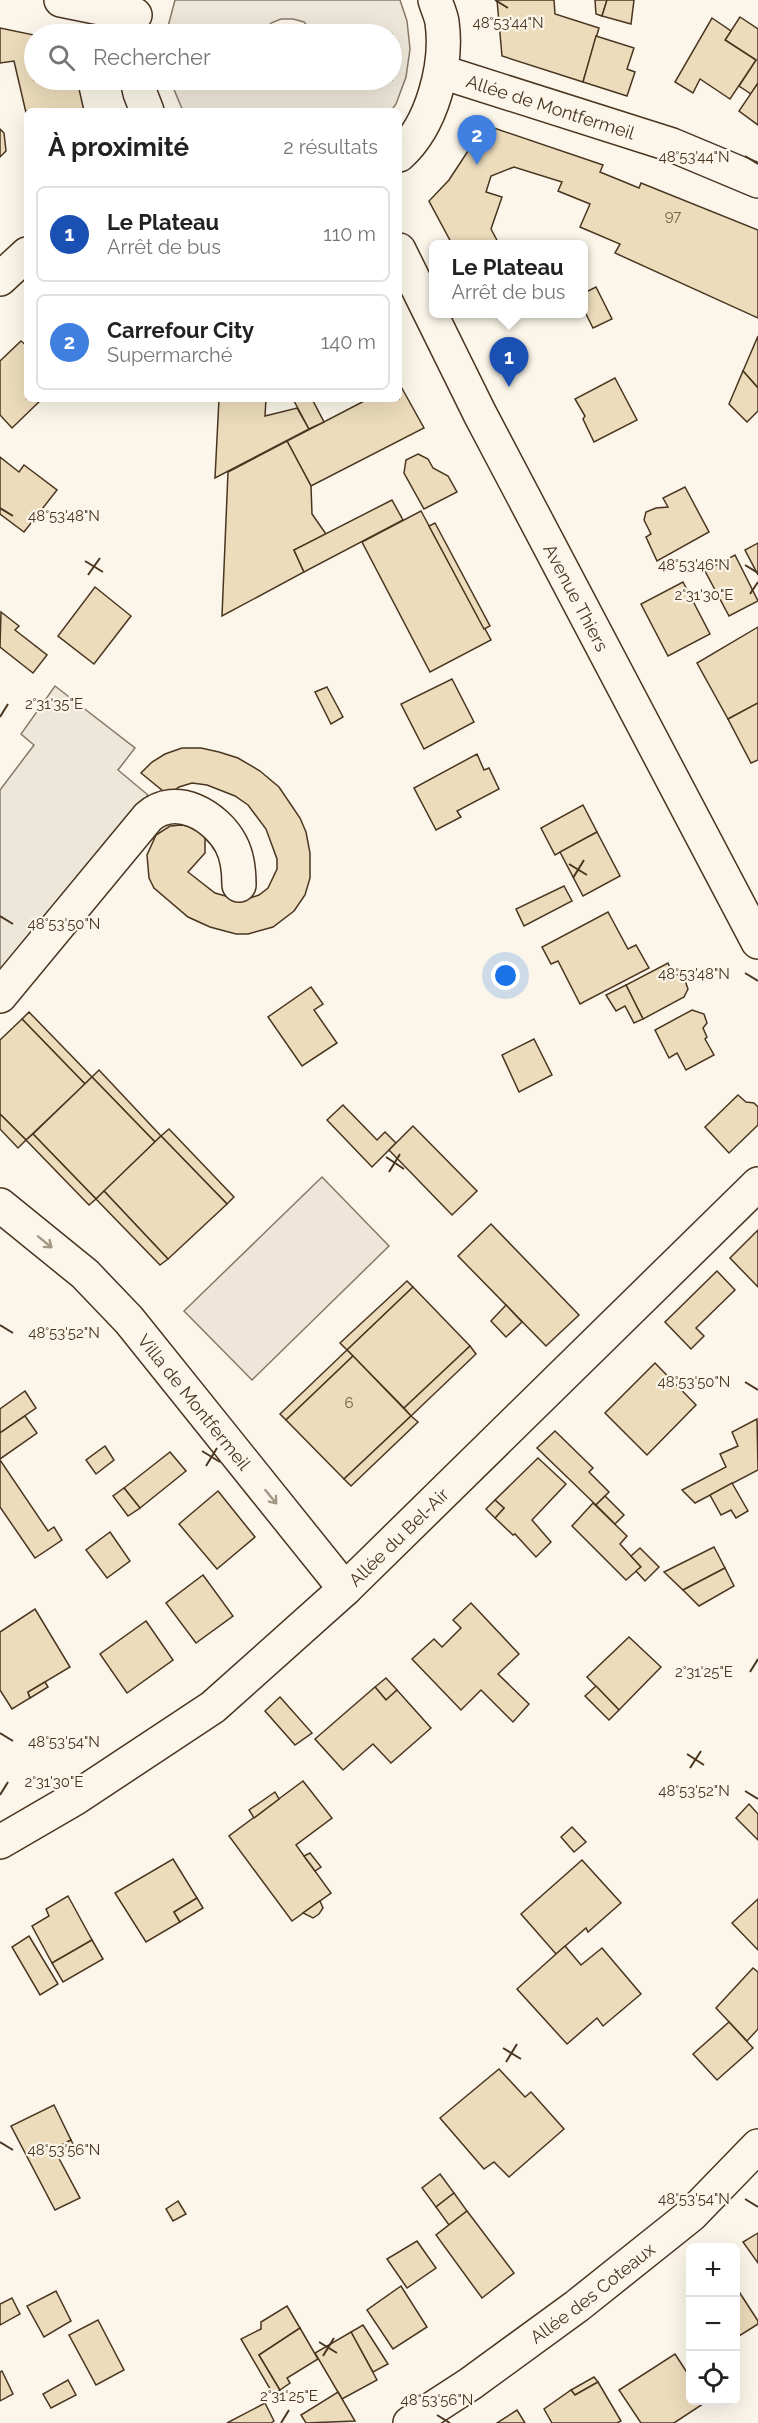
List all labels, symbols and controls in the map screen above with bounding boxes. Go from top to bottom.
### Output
text: 48°53'44"N [472,14,544,32]
search box [24,24,402,90]
icon: search [45,41,78,74]
text: Rechercher [93,44,211,70]
street label: Allée de Montfermeil [464,70,638,143]
pin: 2 [458,116,496,165]
text: À proximité [48,132,189,162]
text: 2 résultats [283,135,378,159]
text: 48°53'44"N [658,148,730,166]
house number: 97 [665,207,681,225]
text: Le Plateau [107,209,219,235]
text: 1 [65,222,74,246]
text: 110 m [323,222,376,246]
text: Arrêt de bus [107,235,221,259]
popup [429,240,588,318]
text: Le Plateau [452,254,564,280]
text: Arrêt de bus [452,280,565,304]
text: Carrefour City [107,317,254,343]
text: 2 [64,330,75,354]
text: 140 m [321,330,376,354]
pin: 1 [490,338,528,387]
text: Supermarché [107,343,232,367]
text: 48°53'48"N [28,507,100,525]
street label: Avenue Thiers [540,540,613,655]
text: 48°53'46"N [658,556,730,574]
text: 2°31'30"E [675,586,734,604]
text: 2°31'35"E [25,695,83,713]
text: 48°53'50"N [28,915,100,933]
your location [491,961,520,990]
text: 48°53'48"N [658,965,730,983]
one-way arrow [37,1235,53,1248]
text: 48°53'52"N [28,1324,100,1342]
street label: Villa de Montfermeil [134,1330,256,1474]
text: 48°53'50"N [658,1373,730,1391]
house number: 6 [344,1394,354,1412]
street label: Allée du Bel-Air [344,1483,453,1590]
one-way arrow [265,1489,278,1505]
text: 2°31'25"E [675,1663,733,1681]
text: 48°53'54"N [28,1733,100,1751]
text: 2°31'30"E [25,1773,84,1791]
text: 48°53'52"N [658,1782,730,1800]
text: 48°53'56"N [28,2141,100,2159]
text: 48°53'54"N [658,2190,730,2208]
street label: Allée des Coteaux [526,2238,659,2347]
map controls [686,2243,740,2405]
button: + [686,2243,740,2297]
button: − [686,2297,740,2351]
button: locate [686,2351,740,2405]
text: 2°31'25"E [260,2387,318,2405]
text: 48°53'56"N [401,2391,473,2409]

